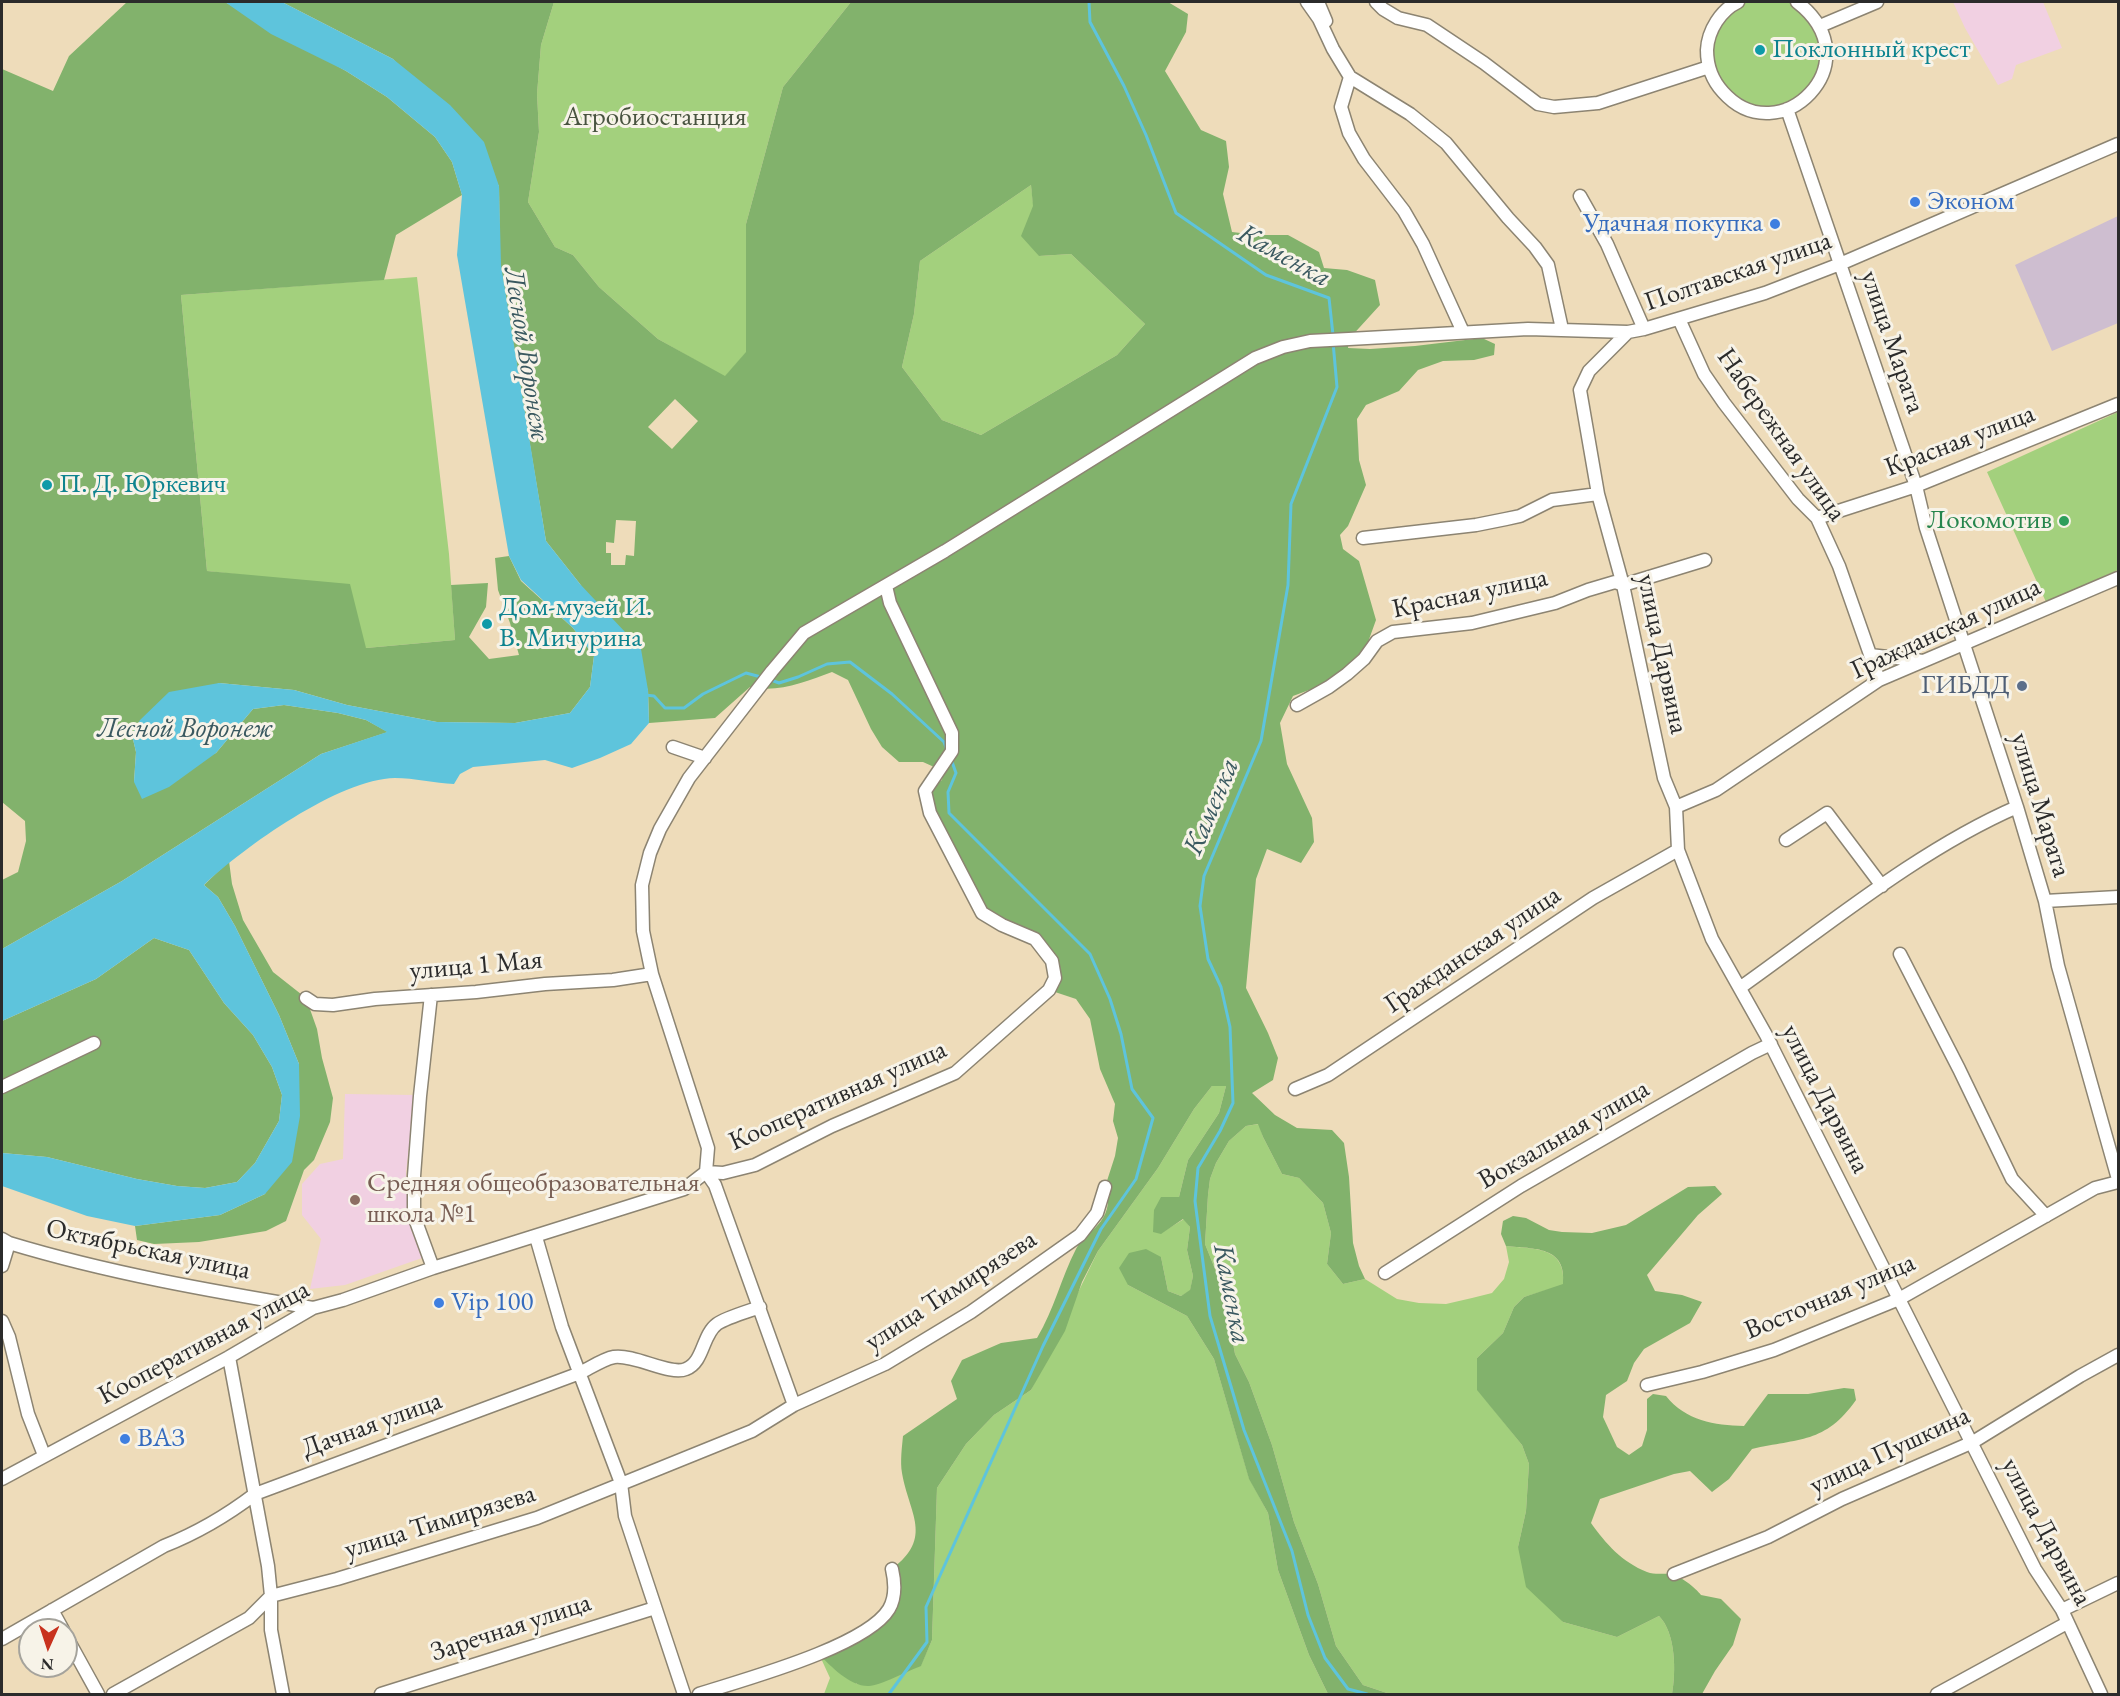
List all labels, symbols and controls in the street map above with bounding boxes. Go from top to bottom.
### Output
place label: Поклонный крест [1772,34,1971,66]
marker: Поклонный крест [1753,43,1767,57]
park label: Агробиостанция [563,102,747,134]
place label: Эконом [1927,186,2014,218]
marker: Эконом [1908,195,1922,209]
place label: Удачная покупка [1583,208,1763,240]
water label: Каменка [1232,217,1336,295]
marker: Удачная покупка [1768,217,1782,231]
street label: Полтавская улица [1640,225,1836,319]
water label: Лесной Воронеж [496,265,556,443]
street label: улица Марата [1852,266,1932,418]
street label: Набережная улица [1709,342,1853,528]
street label: Красная улица [1880,398,2040,484]
place label: П. Д. Юркевич [59,469,226,501]
marker: П. Д. Юркевич [40,478,54,492]
place label: Локомотив [1927,505,2052,537]
marker: Локомотив [2057,514,2071,528]
street label: Красная улица [1389,562,1551,626]
street label: улица Дарвина [1629,571,1695,737]
street label: Гражданская улица [1846,571,2046,687]
place label: Дом-музей И. В. Мичурина [499,592,652,655]
marker: Дом-музей И. В. Мичурина [480,617,494,631]
place label: ГИБДД [1921,670,2010,702]
marker: ГИБДД [2015,679,2029,693]
water label: Лесной Воронеж [98,712,272,746]
street label: улица Марата [2003,729,2077,881]
water label: Каменка [1177,754,1247,860]
street label: Гражданская улица [1379,879,1567,1021]
street label: улица 1 Мая [408,944,544,988]
street label: улица Дарвина [1774,1019,1876,1179]
street label: Кооперативная улица [724,1034,952,1158]
street label: Вокзальная улица [1473,1073,1655,1197]
place label: Средняя общеобразовательная школа №1 [367,1168,700,1231]
marker: Средняя общеобразовательная школа №1 [348,1193,362,1207]
street label: Октябрьская улица [43,1213,253,1287]
street label: улица Тимирязева [859,1224,1043,1358]
water label: Каменка [1205,1241,1257,1347]
street label: Восточная улица [1740,1247,1920,1347]
street label: Кооперативная улица [93,1274,315,1412]
place label: Vip 100 [451,1287,534,1319]
marker: Vip 100 [432,1296,446,1310]
street label: Дачная улица [298,1385,446,1465]
street label: улица Пушкина [1805,1400,1975,1502]
place label: ВАЗ [137,1423,185,1455]
marker: ВАЗ [118,1432,132,1446]
street label: улица Дарвина [1993,1453,2099,1611]
street label: улица Тимирязева [341,1478,539,1566]
street label: Заречная улица [427,1587,595,1669]
north arrow [18,1618,78,1678]
text: N [40,1654,54,1675]

